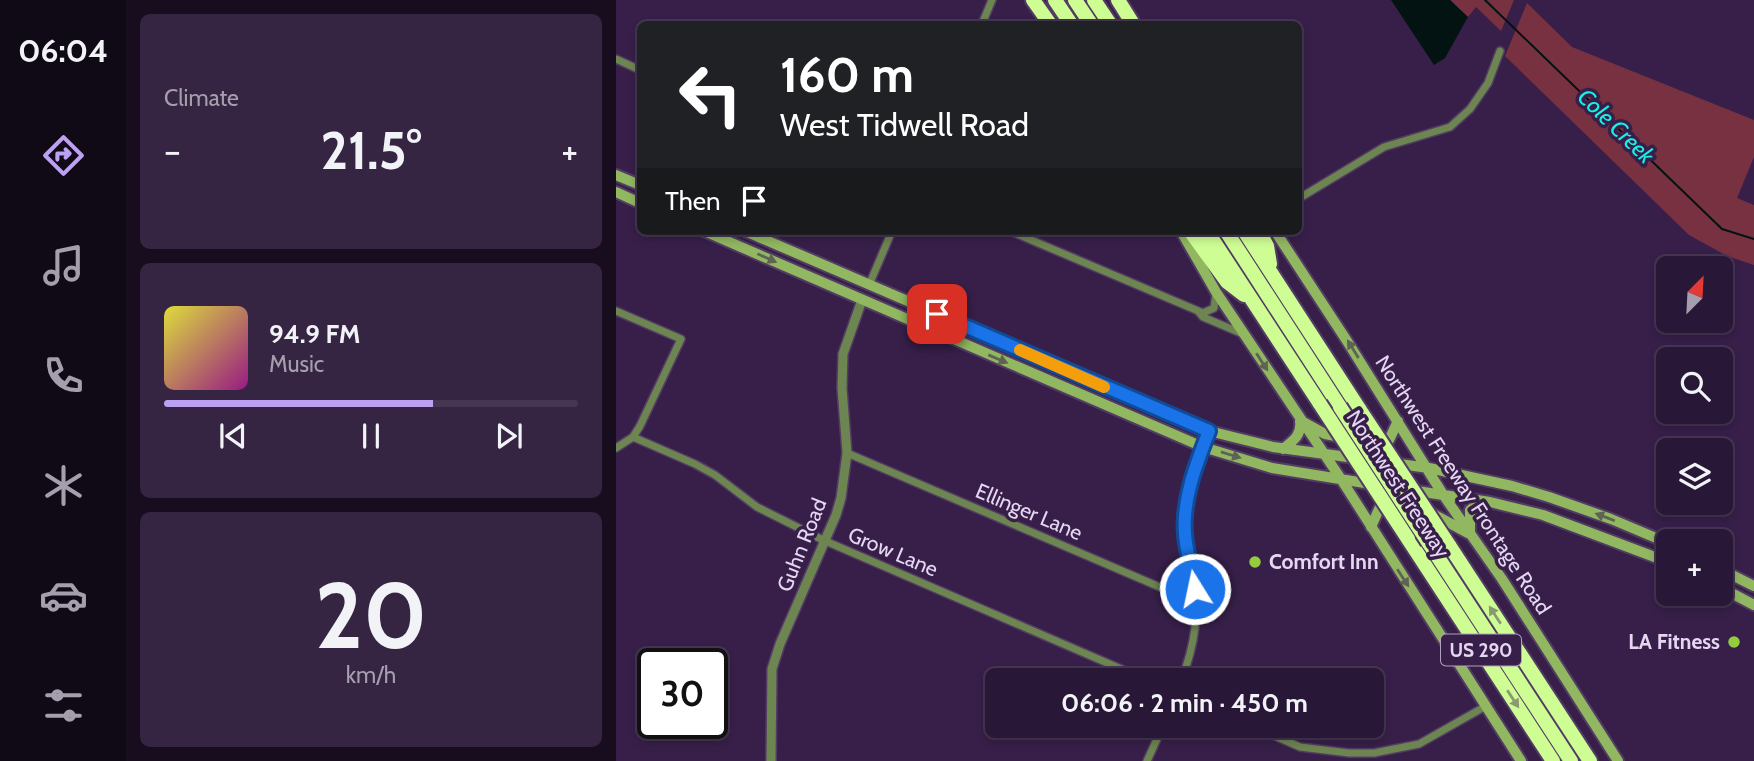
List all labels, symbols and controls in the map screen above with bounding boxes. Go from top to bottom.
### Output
text: 06:04 [18,31,108,70]
text: 160 m [780,45,914,104]
icon: left [665,49,756,140]
water label: Cole Creek [1572,83,1661,170]
text: Climate [164,84,239,112]
text: West Tidwell Road [780,105,1029,144]
text: 21.5° [320,119,422,182]
text: − [164,127,181,174]
text: + [561,127,578,174]
icon: directions [39,131,88,180]
icon: arrive [735,182,773,220]
text: Then [665,185,721,217]
icon: music [39,241,88,290]
one-way arrow [757,252,777,264]
north arrow [1656,256,1732,332]
map controls [1656,256,1733,606]
pin [907,284,967,344]
icon: arrive [918,295,956,333]
text: 94.9 FM [269,318,361,350]
one-way arrow [1346,339,1359,358]
button: search [1656,347,1733,424]
text: Music [269,350,324,378]
icon: phone [39,351,88,400]
street label: Northwest Freeway Frontage Road [1370,351,1557,619]
one-way arrow [1255,352,1268,371]
one-way arrow [988,353,1008,365]
street label: Northwest Freeway [1341,405,1456,562]
icon: previous [214,417,252,455]
icon: pause [352,417,390,455]
icon: next [490,417,528,455]
button: layers [1656,438,1733,515]
one-way arrow [1220,451,1241,461]
icon: climate [39,461,88,510]
street label: Ellinger Lane [972,478,1086,545]
street label: Guhn Road [772,495,832,595]
one-way arrow [1594,512,1615,523]
street label: Grow Lane [845,522,942,582]
button: + [1656,529,1733,606]
place label: Comfort Inn [1269,549,1379,574]
position arrow [1158,552,1232,626]
marker: Comfort Inn [1247,554,1263,570]
text: 20 [315,560,427,671]
one-way arrow [1397,568,1410,588]
icon: car [39,571,88,620]
one-way arrow [1488,606,1501,625]
place label: LA Fitness [1628,629,1720,654]
marker: LA Fitness [1726,634,1742,650]
road number: US 290 [1441,635,1521,666]
speed limit sign: 30 [637,648,728,739]
text: km/h [346,661,396,689]
icon: filters [39,681,88,730]
text: 06:06 · 2 min · 450 m [1061,687,1308,719]
one-way arrow [1506,689,1519,708]

